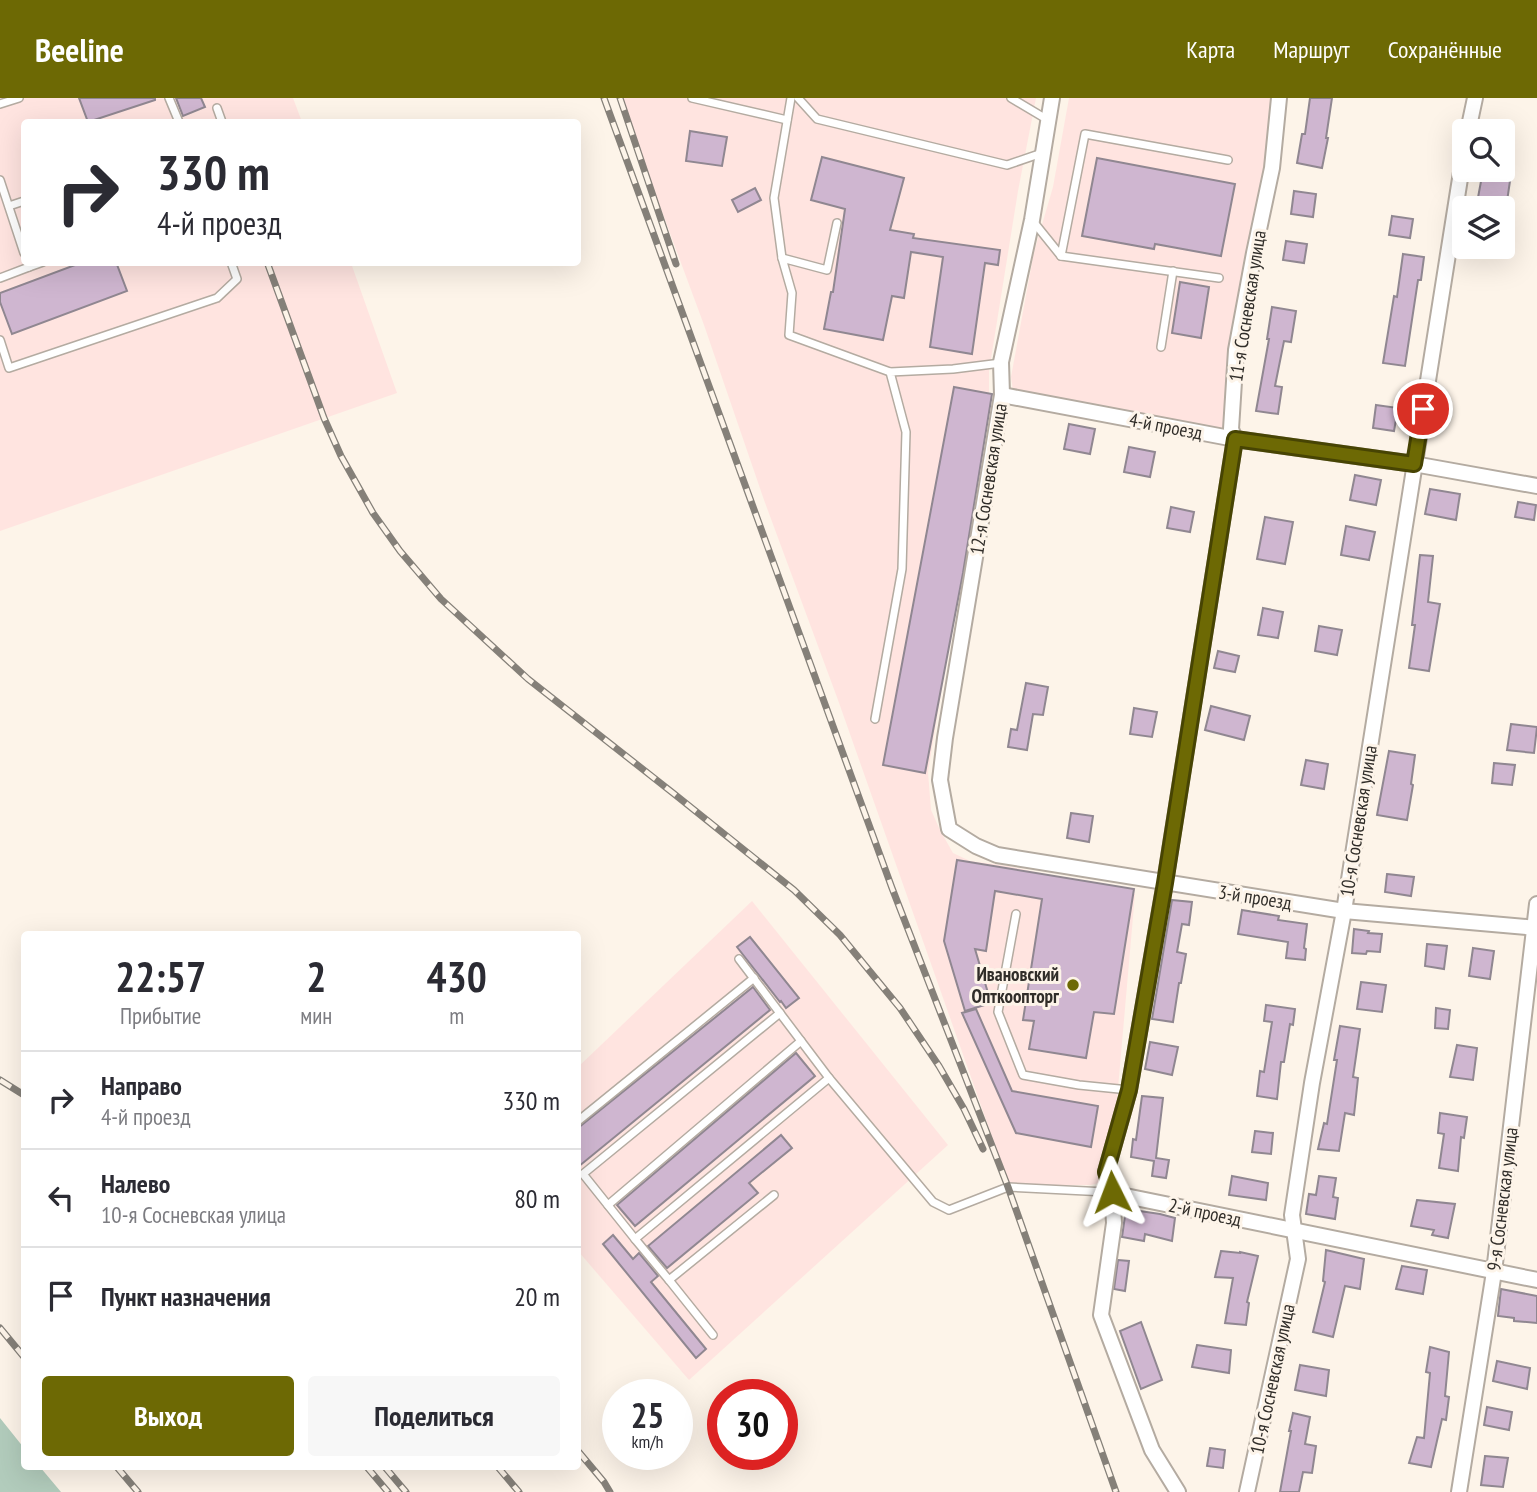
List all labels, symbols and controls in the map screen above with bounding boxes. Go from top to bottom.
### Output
text: Beeline [35,28,124,71]
text: Карта [1186,34,1235,65]
text: Маршрут [1273,34,1350,65]
text: Сохранённые [1388,34,1502,65]
map controls [1452,119,1515,259]
button: search [1452,119,1515,182]
text: 330 m [157,140,270,204]
icon: right [42,147,133,238]
button: layers [1452,196,1515,259]
text: 4-й проезд [157,202,282,244]
street label: 11-я Сосневская улица [1223,229,1271,383]
pin [1393,379,1453,439]
icon: arrive [1404,390,1442,428]
street label: 12-я Сосневская улица [964,402,1012,556]
street label: 4-й проезд [1127,407,1205,445]
street label: 10-я Сосневская улица [1334,744,1382,898]
street label: 3-й проезд [1217,879,1294,915]
text: 22:57 [115,949,206,1004]
text: 2 [306,949,326,1004]
text: 430 [427,949,487,1004]
place label: Ивановский Опткоопторг [971,962,1059,1008]
marker: Ивановский Опткоопторг [1065,977,1081,993]
text: Прибытие [120,1001,201,1030]
text: мин [300,1001,332,1030]
text: m [449,1001,464,1030]
text: Направо [101,1069,182,1102]
icon: right [42,1081,80,1119]
text: 330 m [502,1084,560,1117]
text: 4-й проезд [101,1102,191,1131]
street label: 9-я Сосневская улица [1481,1126,1523,1272]
position arrow [1075,1155,1149,1229]
text: Налево [101,1167,170,1200]
icon: left [42,1179,80,1217]
text: 80 m [514,1182,560,1215]
street label: 2-й проезд [1166,1193,1244,1232]
text: 10-я Сосневская улица [101,1200,286,1229]
icon: arrive [42,1277,80,1315]
text: Пункт назначения [101,1280,271,1313]
text: 20 m [514,1280,560,1313]
street label: 10-я Сосневская улица [1244,1302,1300,1456]
button: Выход [42,1376,294,1456]
button: Поделиться [308,1376,560,1456]
speed limit sign: 30 [707,1379,798,1470]
text: 25 [631,1392,664,1438]
text: km/h [632,1430,663,1453]

